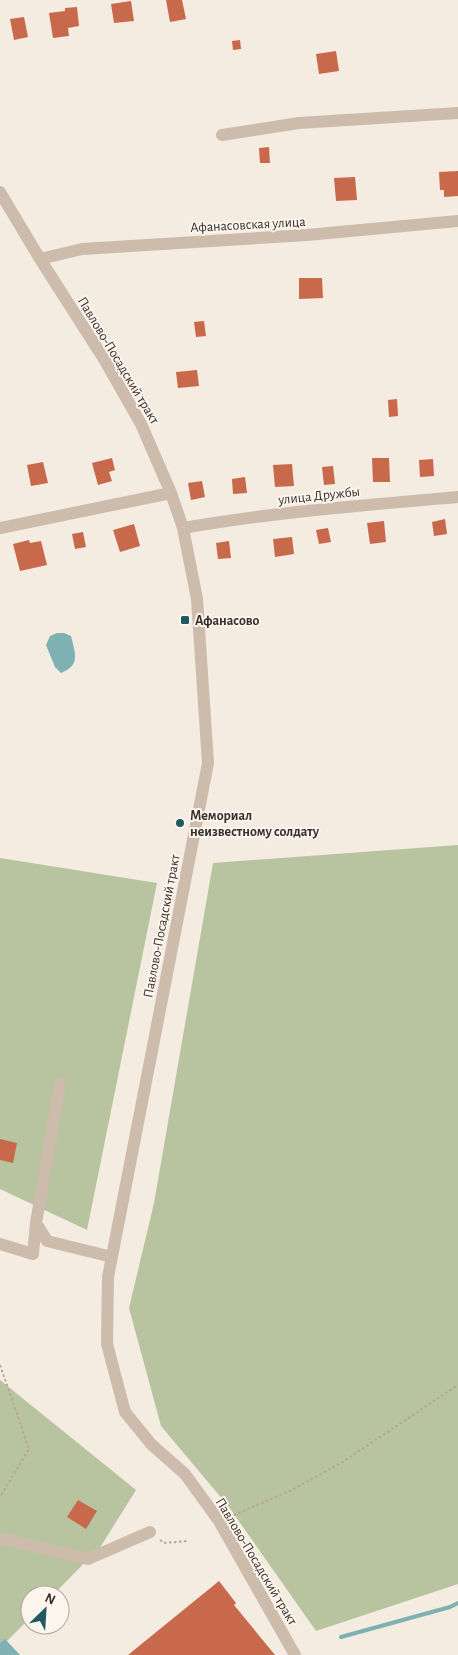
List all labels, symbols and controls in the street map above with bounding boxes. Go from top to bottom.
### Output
street label: Афанасовская улица [190,215,307,235]
street label: Павлово-Посадский тракт [75,294,162,427]
street label: улица Дружбы [277,485,361,507]
marker: Афанасово [179,614,191,626]
place label: Афанасово [195,614,260,628]
place label: Мемориал неизвестному солдату [190,809,320,839]
marker: Мемориал неизвестному солдату [174,817,186,829]
street label: Павлово-Посадский тракт [141,852,183,999]
street label: Павлово-Посадский тракт [213,1495,300,1628]
north arrow [20,1585,70,1635]
text: N [43,1591,57,1608]

